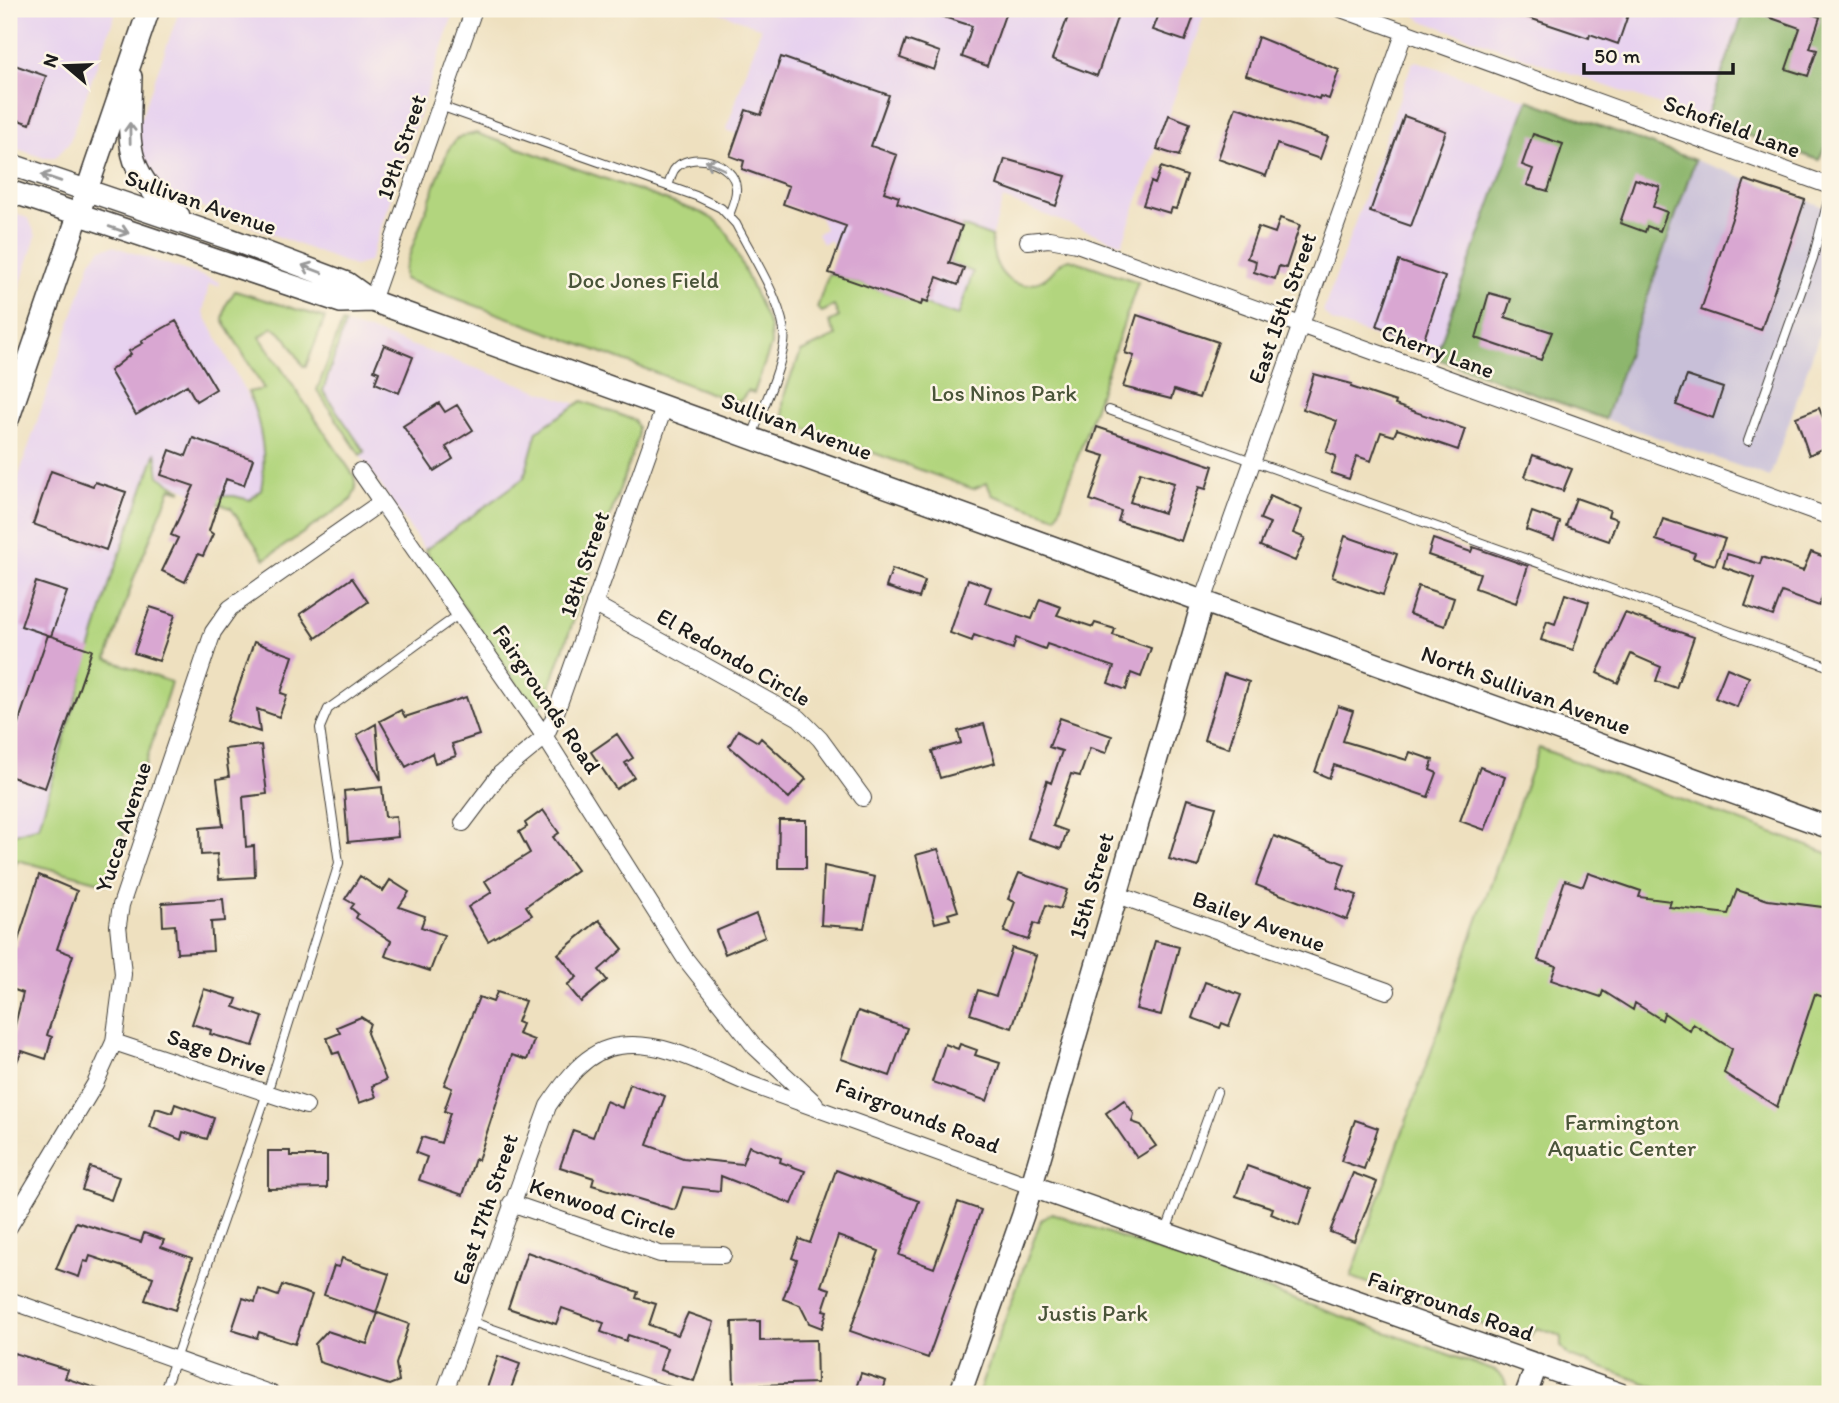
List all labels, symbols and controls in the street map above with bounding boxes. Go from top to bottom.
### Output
north arrow [32,32,102,102]
scale bar [1584,32,1732,76]
text: 50 m [1594,43,1641,68]
text: N [37,51,63,70]
street label: Schofield Lane [1660,88,1804,164]
street label: 19th Street [370,90,432,203]
one-way arrow [123,122,137,145]
one-way arrow [705,157,726,171]
street label: Sullivan Avenue [122,163,280,241]
one-way arrow [40,171,62,184]
one-way arrow [108,225,130,237]
street label: East 15th Street [1242,229,1322,387]
one-way arrow [301,262,323,275]
park label: Doc Jones Field [567,266,719,294]
street label: Cherry Lane [1378,318,1498,384]
park label: Los Ninos Park [931,379,1077,407]
street label: Sullivan Avenue [718,386,876,466]
street label: 18th Street [553,507,615,621]
street label: El Redondo Circle [652,602,816,712]
street label: Fairgrounds Road [487,619,607,779]
street label: North Sullivan Avenue [1418,639,1634,741]
street label: Yucca Avenue [89,758,157,896]
street label: 15th Street [1062,829,1120,943]
street label: Bailey Avenue [1189,884,1329,958]
street label: Sage Drive [164,1022,270,1082]
street label: Fairgrounds Road [832,1071,1005,1159]
park label: Farmington Aquatic Center [1548,1108,1696,1162]
street label: East 17th Street [446,1130,524,1288]
street label: Kenwood Circle [526,1171,680,1245]
street label: Fairgrounds Road [1364,1264,1538,1348]
park label: Justis Park [1038,1299,1148,1327]

